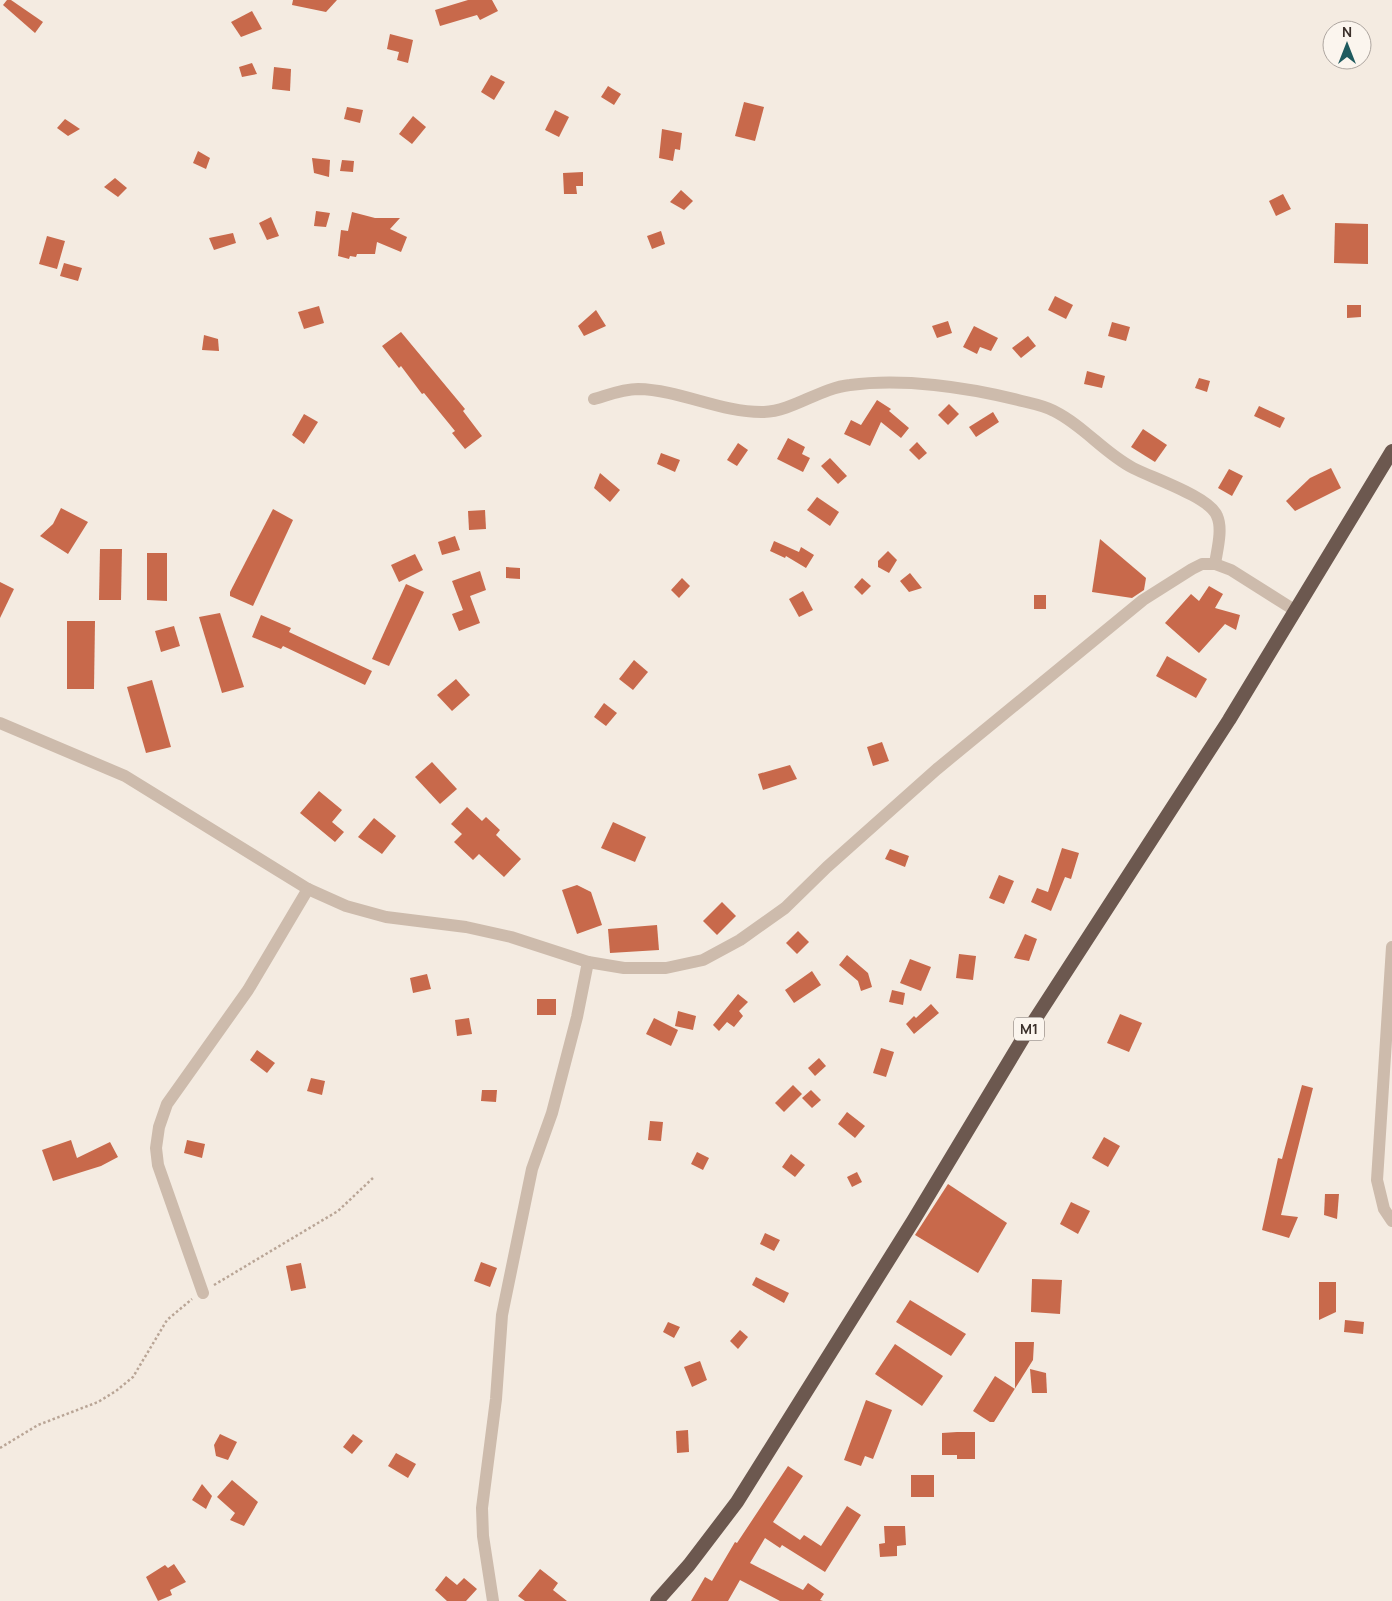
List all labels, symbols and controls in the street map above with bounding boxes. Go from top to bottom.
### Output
north arrow [1322,20,1372,70]
text: N [1342,22,1352,41]
road number: M1 [1014,1018,1044,1040]

